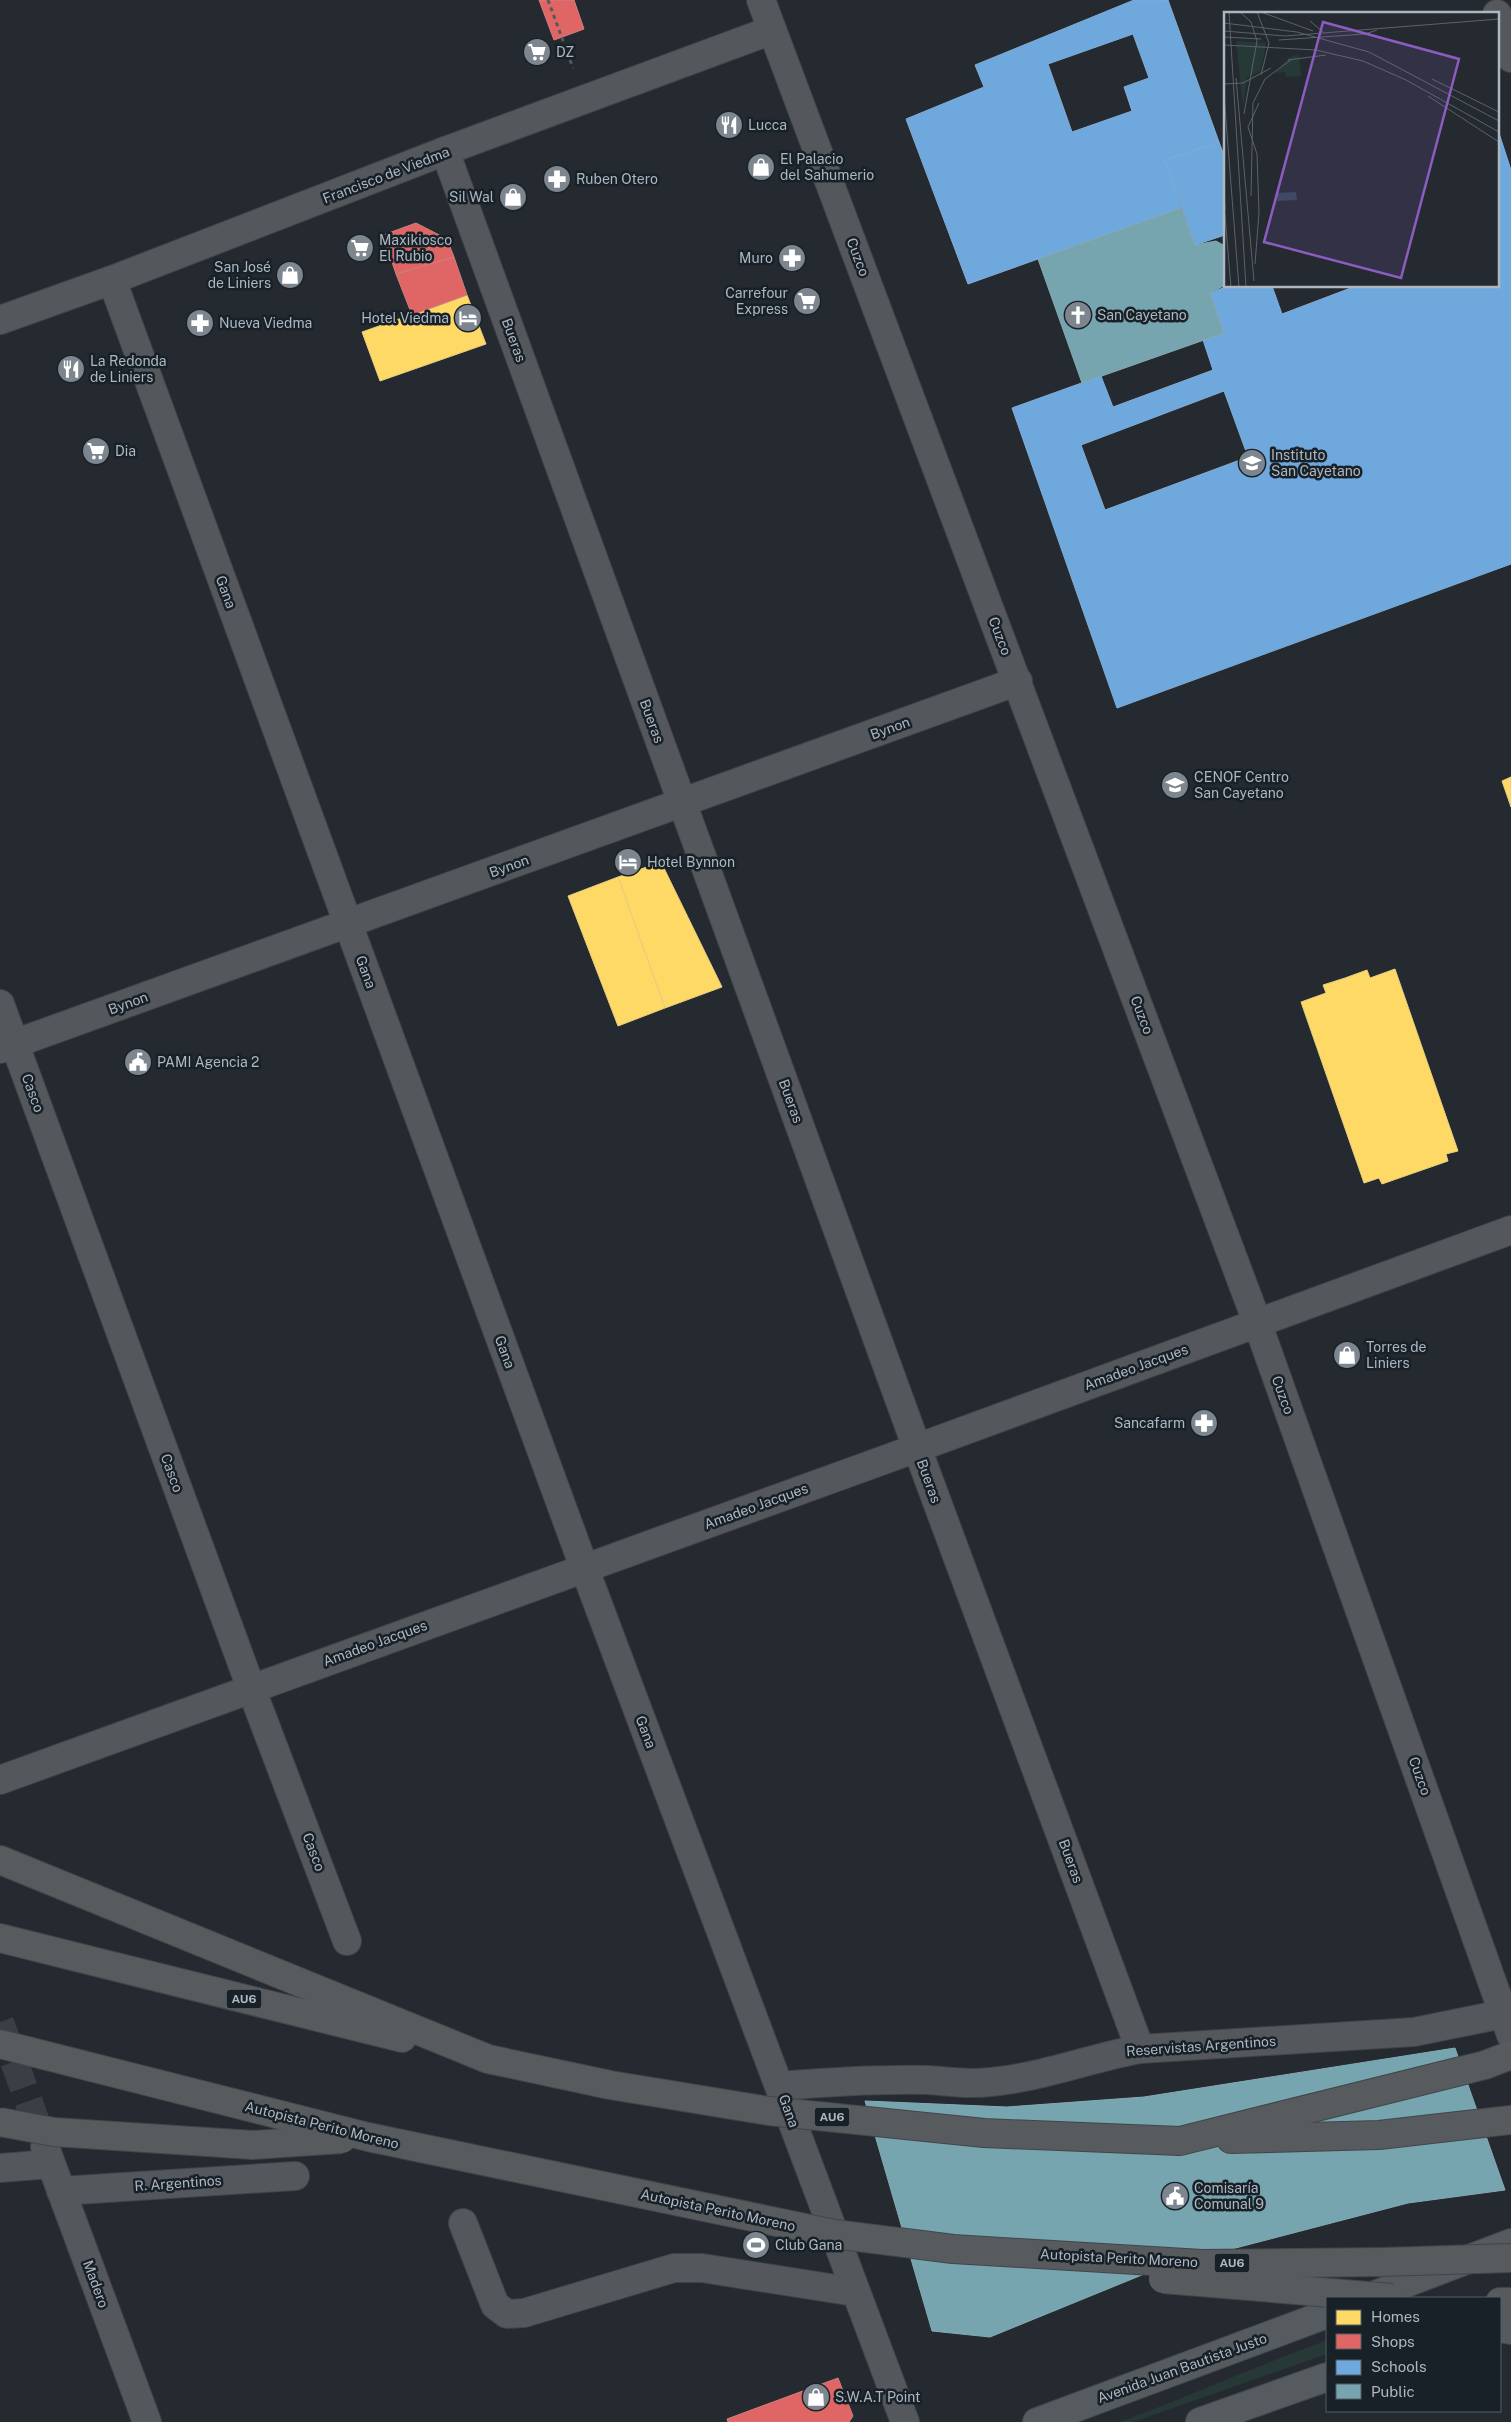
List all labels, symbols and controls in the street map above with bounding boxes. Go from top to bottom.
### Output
inset map [1224,12,1498,288]
supermarket icon: DZ [522,37,552,67]
place label: DZ [556,44,574,60]
restaurant icon: Lucca [714,110,744,140]
place label: Lucca [748,117,787,133]
street label: Francisco de Viedma [320,143,452,207]
place label: El Palacio del Sahumerio [780,151,874,183]
shop icon: El Palacio del Sahumerio [746,152,776,182]
pharmacy icon: Ruben Otero [542,164,572,194]
place label: Ruben Otero [576,171,658,187]
shop icon: Sil Wal [498,182,528,212]
place label: Sil Wal [449,189,494,205]
place label: Maxikiosco El Rubio [379,232,452,264]
supermarket icon: Maxikiosco El Rubio [345,233,375,263]
street label: Cuzco [843,235,873,279]
pharmacy icon: Muro [777,243,807,273]
place label: Muro [739,250,773,266]
place label: San José de Liniers [208,259,271,291]
shop icon: San José de Liniers [275,260,305,290]
place label: Carrefour Express [725,285,788,317]
supermarket icon: Carrefour Express [792,286,822,316]
church icon: San Cayetano [1063,300,1093,330]
hotel icon: Hotel Viedma [453,303,483,333]
place label: San Cayetano [1097,307,1187,323]
pharmacy icon: Nueva Viedma [185,308,215,338]
place label: Hotel Viedma [361,310,449,326]
place label: Nueva Viedma [219,315,312,331]
street label: Bueras [499,316,529,364]
place label: La Redonda de Liniers [90,353,167,385]
restaurant icon: La Redonda de Liniers [56,354,86,384]
supermarket icon: Dia [81,436,111,466]
place label: Dia [115,443,136,459]
place label: Instituto San Cayetano [1271,447,1361,479]
school or university icon: Instituto San Cayetano [1237,448,1267,478]
street label: Gana [213,573,239,611]
street label: Cuzco [985,614,1015,658]
street label: Bueras [637,697,667,745]
street label: Bynon [868,713,912,743]
place label: CENOF Centro San Cayetano [1194,769,1289,801]
school or university icon: CENOF Centro San Cayetano [1160,770,1190,800]
hotel icon: Hotel Bynnon [613,847,643,877]
street label: Bynon [487,851,531,881]
place label: Hotel Bynnon [647,854,735,870]
street label: Gana [353,953,379,991]
street label: Bynon [106,988,150,1018]
street label: Cuzco [1127,993,1157,1037]
public building icon: PAMI Agencia 2 [123,1047,153,1077]
place label: PAMI Agencia 2 [157,1054,259,1070]
street label: Casco [19,1072,47,1115]
street label: Bueras [776,1077,806,1125]
street label: Gana [492,1333,518,1371]
place label: Torres de Liniers [1366,1339,1427,1371]
shop icon: Torres de Liniers [1332,1340,1362,1370]
street label: Amadeo Jacques [1082,1341,1190,1393]
street label: Cuzco [1269,1373,1297,1417]
pharmacy icon: Sancafarm [1189,1408,1219,1438]
place label: Sancafarm [1114,1415,1185,1431]
street label: Casco [158,1452,186,1495]
street label: Bueras [914,1457,944,1505]
street label: Amadeo Jacques [702,1480,810,1532]
street label: Amadeo Jacques [321,1617,429,1669]
street label: Gana [632,1713,660,1751]
street label: Cuzco [1406,1754,1434,1798]
street label: Casco [299,1831,329,1874]
street label: Bueras [1056,1837,1086,1885]
road number: AU6 [226,1990,262,2008]
street label: Reservistas Argentinos [1126,2033,1276,2059]
street label: Gana [776,2092,802,2130]
street label: Autopista Perito Moreno [243,2098,401,2152]
road number: AU6 [814,2108,850,2126]
street label: R. Argentinos [134,2172,222,2194]
place label: Comisaría Comunal 9 [1194,2180,1264,2212]
public building icon: Comisaría Comunal 9 [1160,2181,1190,2211]
street label: Autopista Perito Moreno [639,2186,797,2234]
sports icon: Club Gana [741,2230,771,2260]
place label: Club Gana [775,2237,842,2253]
street label: Autopista Perito Moreno [1040,2246,1198,2270]
road number: AU6 [1214,2254,1250,2272]
street label: Madero [80,2258,112,2310]
legend [1326,2297,1501,2412]
text: Homes [1371,2308,1420,2325]
street label: Avenida Juan Bautista Justo [1095,2330,1269,2406]
text: Shops [1371,2333,1415,2350]
text: Schools [1371,2358,1427,2375]
shop icon: S.W.A.T Point [801,2382,831,2412]
text: Public [1371,2383,1415,2400]
place label: S.W.A.T Point [835,2389,920,2405]

